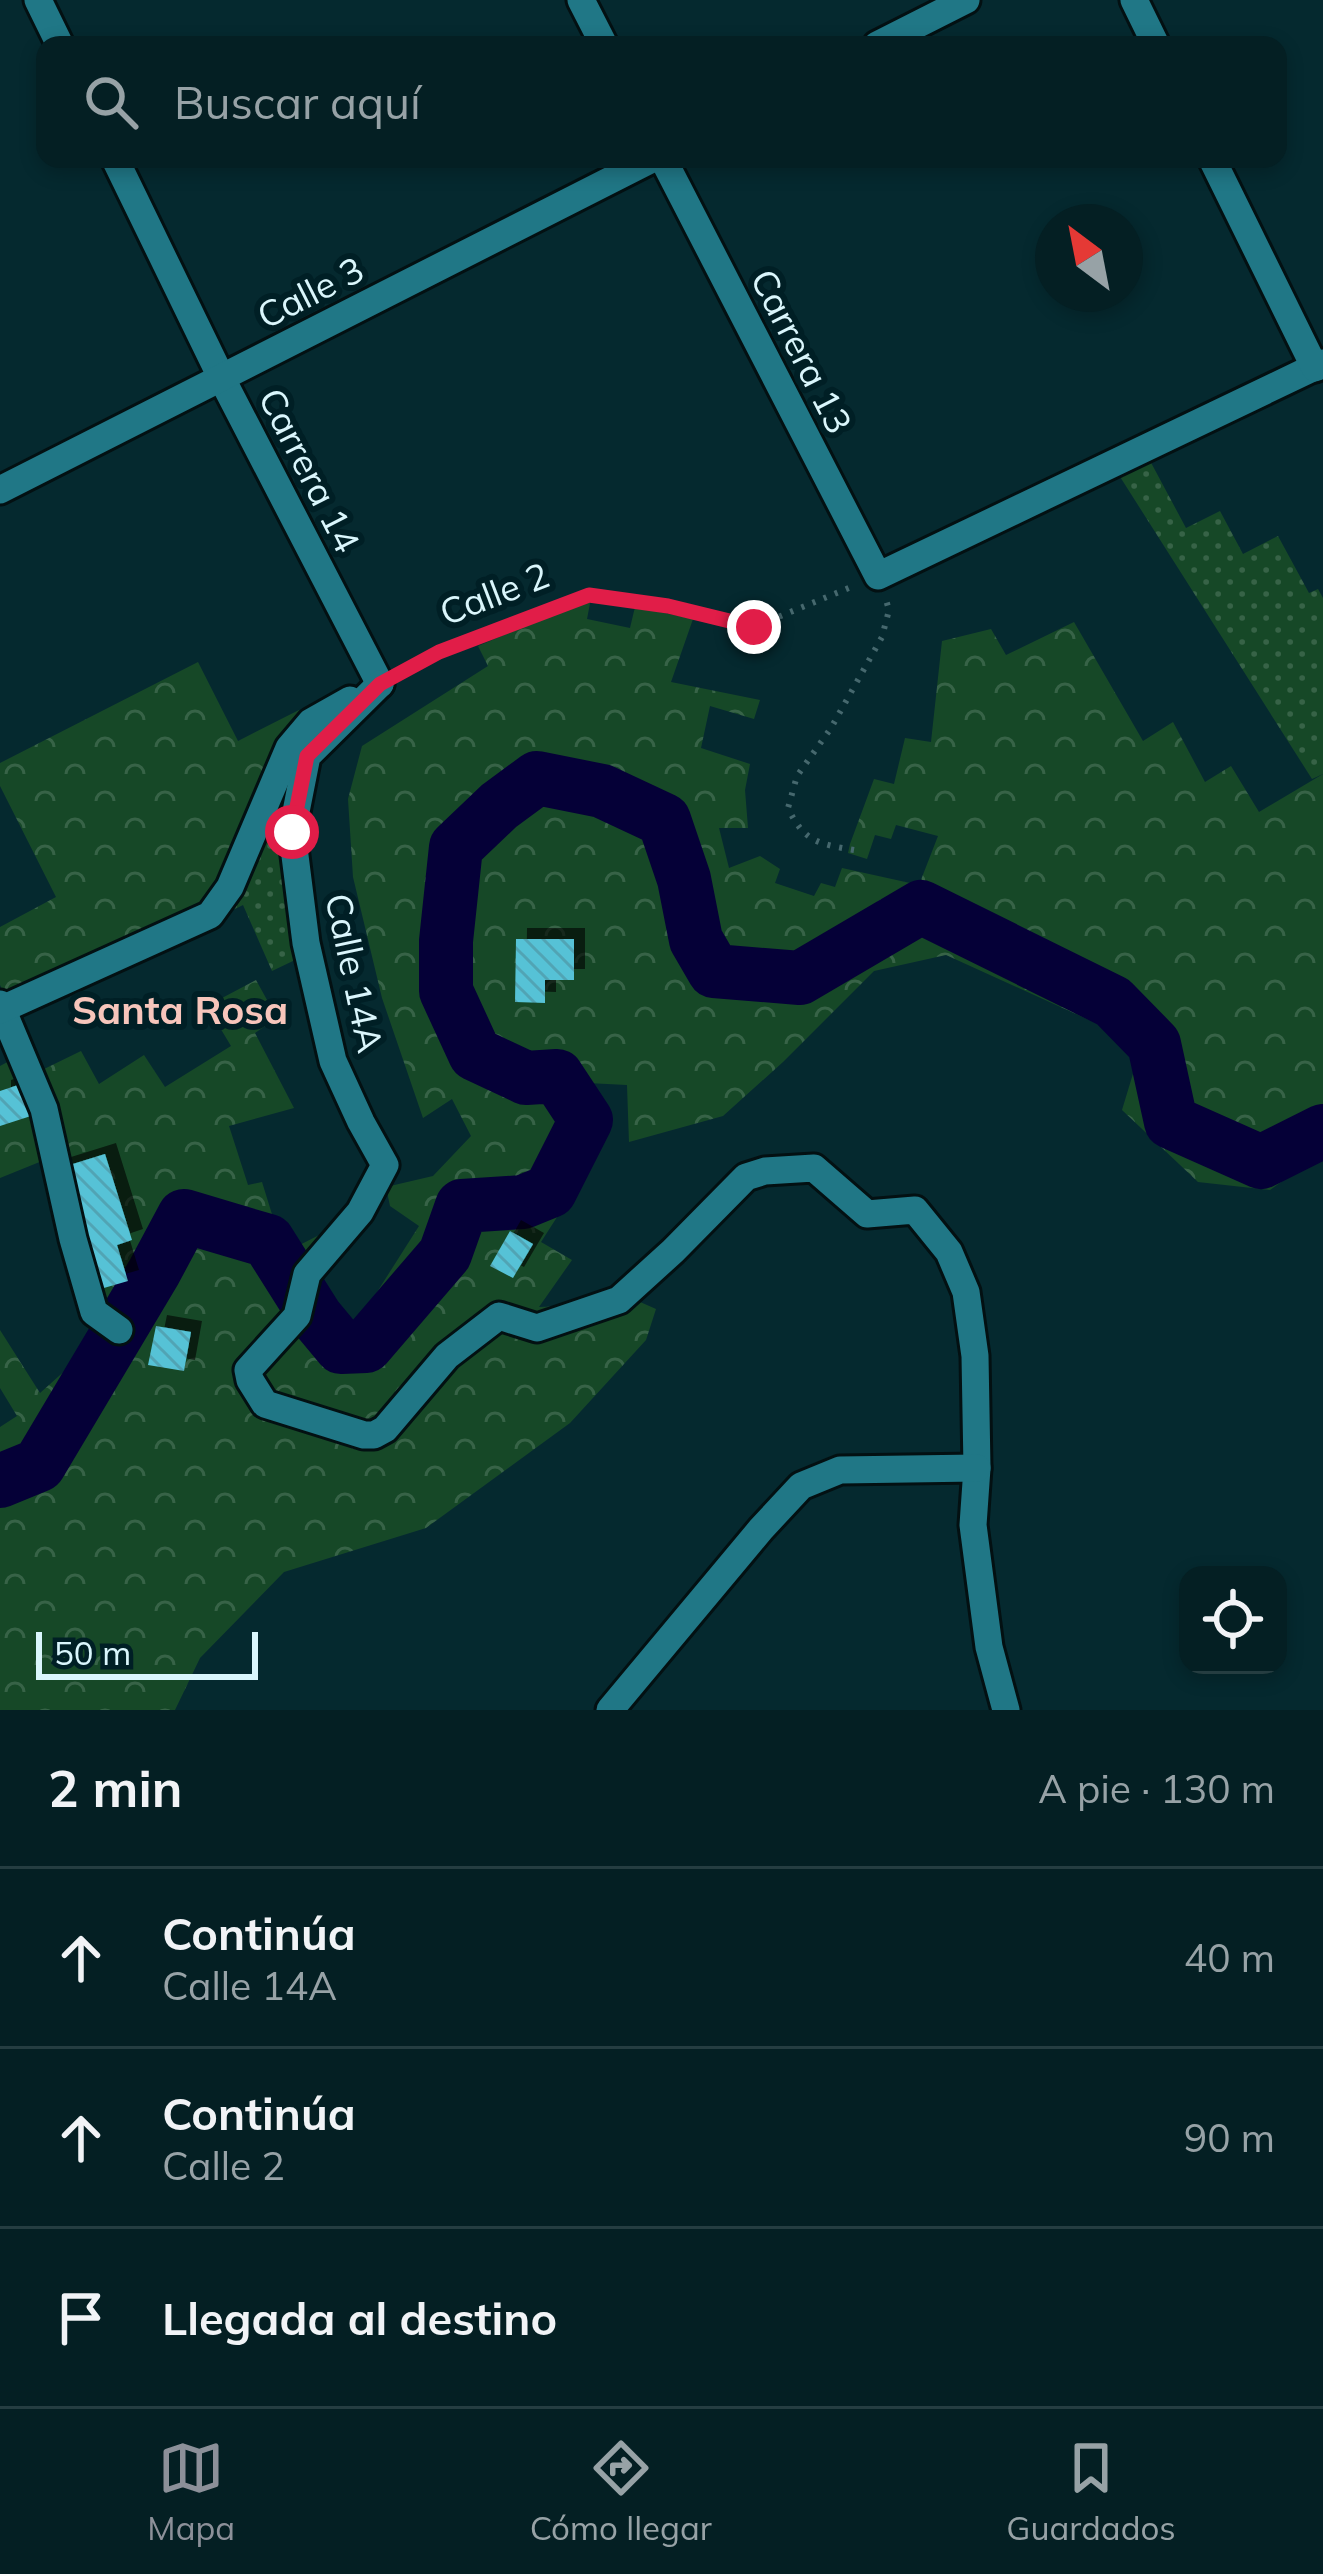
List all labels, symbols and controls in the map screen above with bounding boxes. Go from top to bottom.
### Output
search box [36,36,1287,168]
icon: search [78,69,144,135]
text: Buscar aquí [174,74,421,130]
north arrow [1035,204,1143,312]
street label: Calle 3 [249,246,371,338]
street label: Carrera 13 [741,261,863,441]
street label: Carrera 14 [249,380,371,560]
street label: Calle 2 [433,552,555,634]
route end [727,600,781,654]
route start [265,805,319,859]
street label: Calle 14A [316,889,394,1057]
district label: Santa Rosa [72,985,288,1034]
map controls [1179,1566,1287,1674]
button: locate [1179,1566,1287,1674]
scale bar [36,1626,258,1679]
text: 50 m [54,1632,131,1673]
text: 2 min [48,1756,183,1820]
text: A pie · 130 m [1038,1764,1275,1813]
text: Continúa [162,1905,356,1961]
icon: ahead [48,1925,114,1991]
text: 40 m [1184,1933,1275,1982]
text: Calle 14A [162,1961,337,2010]
text: Continúa [162,2085,356,2141]
icon: ahead [48,2105,114,2171]
text: 90 m [1184,2113,1275,2162]
text: Calle 2 [162,2141,285,2190]
icon: arrive [48,2285,114,2351]
text: Llegada al destino [162,2290,557,2346]
tab: Mapa [147,2435,235,2548]
tab: Cómo llegar [530,2435,712,2548]
tab: Guardados [1006,2435,1176,2548]

